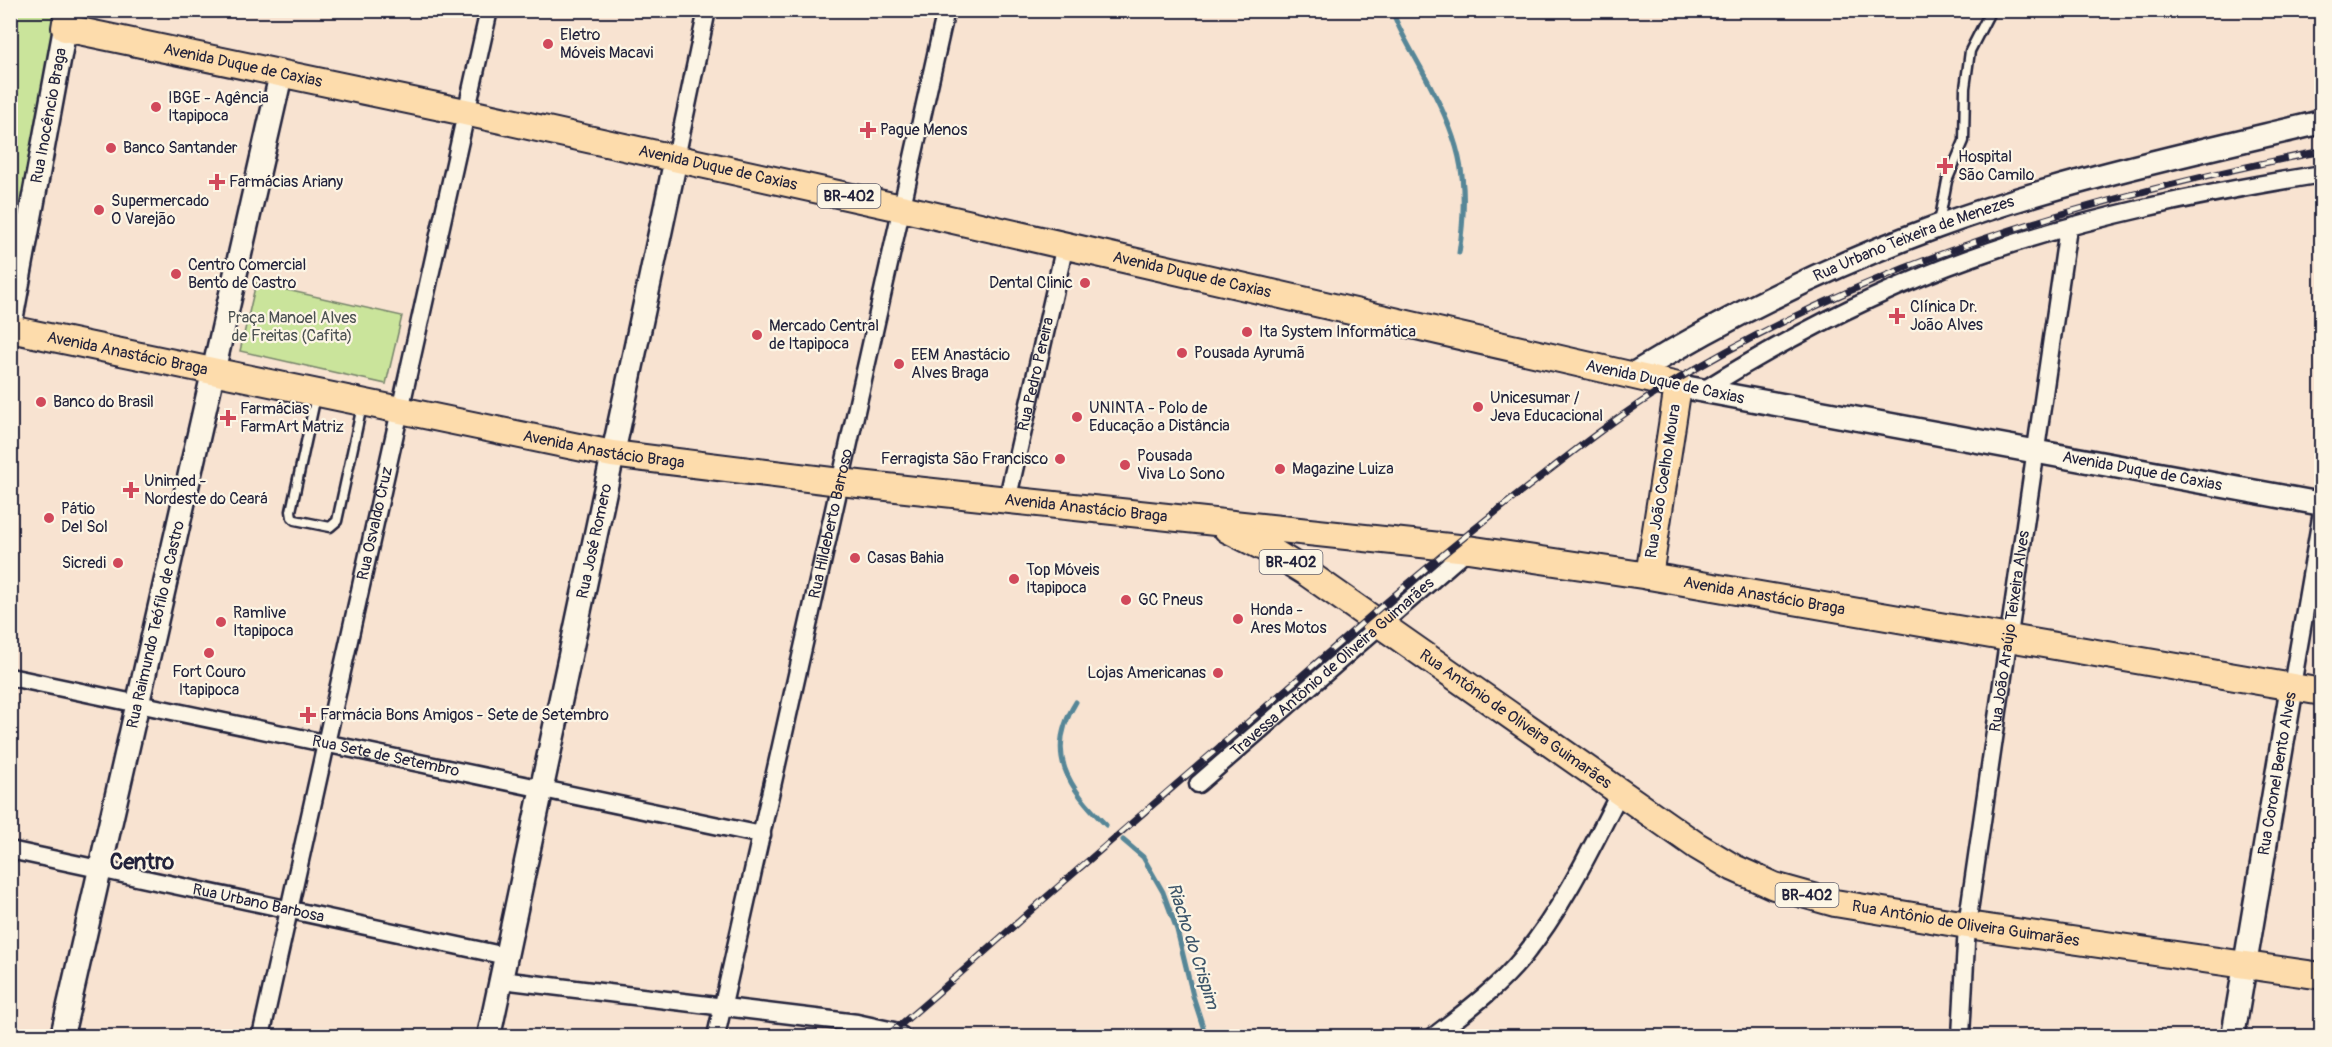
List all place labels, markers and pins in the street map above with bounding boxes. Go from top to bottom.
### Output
place label: Eletro Móveis Macavi [560,25,654,63]
marker: Eletro Móveis Macavi [541,37,555,51]
place label: IBGE - Agência Itapipoca [168,88,269,126]
marker: IBGE - Agência Itapipoca [149,100,163,114]
place label: Pague Menos [880,120,967,140]
marker: Pague Menos [861,123,875,137]
place label: Banco Santander [123,138,238,158]
marker: Banco Santander [104,141,118,155]
place label: Hospital São Camilo [1958,147,2035,185]
marker: Hospital São Camilo [1936,157,1954,175]
place label: Farmácias Ariany [229,172,343,192]
marker: Farmácias Ariany [210,175,224,189]
place label: Supermercado O Varejão [111,191,209,229]
marker: Supermercado O Varejão [92,203,106,217]
place label: Centro Comercial Bento de Castro [188,255,306,293]
marker: Centro Comercial Bento de Castro [169,267,183,281]
place label: Dental Clinic [989,273,1073,293]
marker: Dental Clinic [1078,276,1092,290]
place label: Clínica Dr. João Alves [1910,297,1983,335]
marker: Clínica Dr. João Alves [1888,307,1906,325]
place label: Mercado Central de Itapipoca [769,316,879,354]
place label: Ita System Informática [1259,322,1416,342]
marker: Ita System Informática [1240,325,1254,339]
marker: Mercado Central de Itapipoca [750,328,764,342]
place label: Pousada Ayrumã [1194,343,1305,363]
place label: EEM Anastácio Alves Braga [911,345,1011,383]
marker: Pousada Ayrumã [1175,346,1189,360]
marker: EEM Anastácio Alves Braga [892,357,906,371]
place label: Unicesumar / Jeva Educacional [1490,388,1603,426]
place label: Banco do Brasil [53,392,154,412]
marker: Banco do Brasil [34,395,48,409]
place label: UNINTA - Polo de Educação a Distância [1089,398,1230,436]
place label: Farmácias FarmArt Matriz [240,399,344,437]
marker: Unicesumar / Jeva Educacional [1471,400,1485,414]
marker: UNINTA - Polo de Educação a Distância [1070,410,1084,424]
marker: Farmácias FarmArt Matriz [221,411,235,425]
place label: Pousada Viva Lo Sono [1137,446,1225,484]
place label: Ferragista São Francisco [881,449,1048,469]
marker: Ferragista São Francisco [1053,452,1067,466]
marker: Pousada Viva Lo Sono [1118,458,1132,472]
place label: Magazine Luiza [1292,459,1394,479]
marker: Magazine Luiza [1273,462,1287,476]
place label: Unimed - Nordeste do Ceará [144,471,268,509]
marker: Unimed - Nordeste do Ceará [122,481,140,499]
place label: Pátio Del Sol [61,499,108,537]
marker: Pátio Del Sol [42,511,56,525]
place label: Casas Bahia [867,548,944,568]
marker: Casas Bahia [848,551,862,565]
place label: Sicredi [62,553,106,573]
marker: Sicredi [111,556,125,570]
place label: Top Móveis Itapipoca [1026,560,1099,598]
marker: Top Móveis Itapipoca [1007,572,1021,586]
place label: GC Pneus [1138,590,1203,610]
marker: GC Pneus [1119,593,1133,607]
place label: Honda - Ares Motos [1250,600,1327,638]
place label: Ramlive Itapipoca [233,603,294,641]
marker: Honda - Ares Motos [1231,612,1245,626]
marker: Ramlive Itapipoca [214,615,228,629]
marker: Fort Couro Itapipoca [202,646,216,660]
place label: Fort Couro Itapipoca [172,662,246,700]
place label: Lojas Americanas [1087,663,1206,683]
marker: Lojas Americanas [1211,666,1225,680]
place label: Farmácia Bons Amigos - Sete de Setembro [320,705,609,725]
marker: Farmácia Bons Amigos - Sete de Setembro [301,708,315,722]

